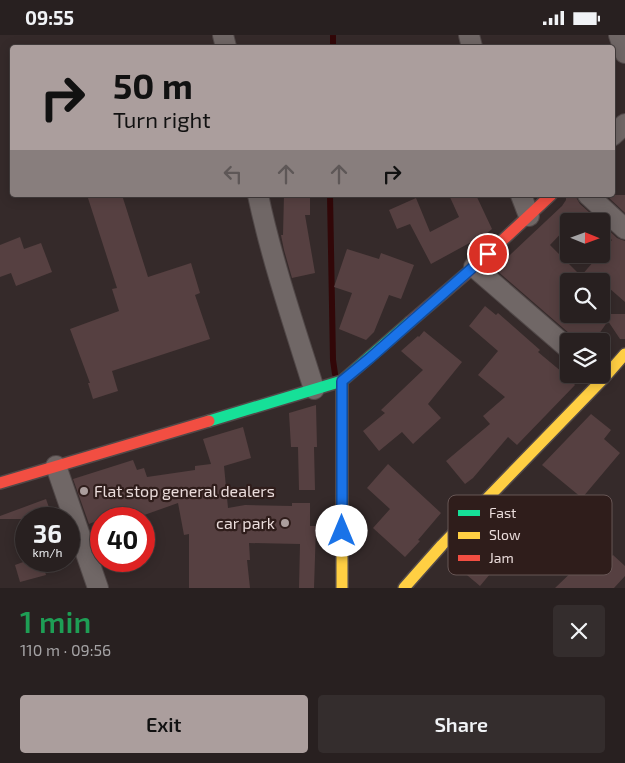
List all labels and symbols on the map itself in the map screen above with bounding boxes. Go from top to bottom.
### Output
north arrow [560,213,610,263]
pin [467,233,509,275]
place label: Flat stop general dealers [94,481,275,500]
marker: Flat stop general dealers [78,485,90,497]
legend [448,495,612,575]
position arrow [315,504,367,556]
text: Fast [489,504,516,521]
speed limit sign: 40 [90,507,155,572]
place label: car park [216,513,275,532]
marker: car park [279,517,291,529]
text: Slow [489,526,521,543]
text: Jam [489,549,514,566]

